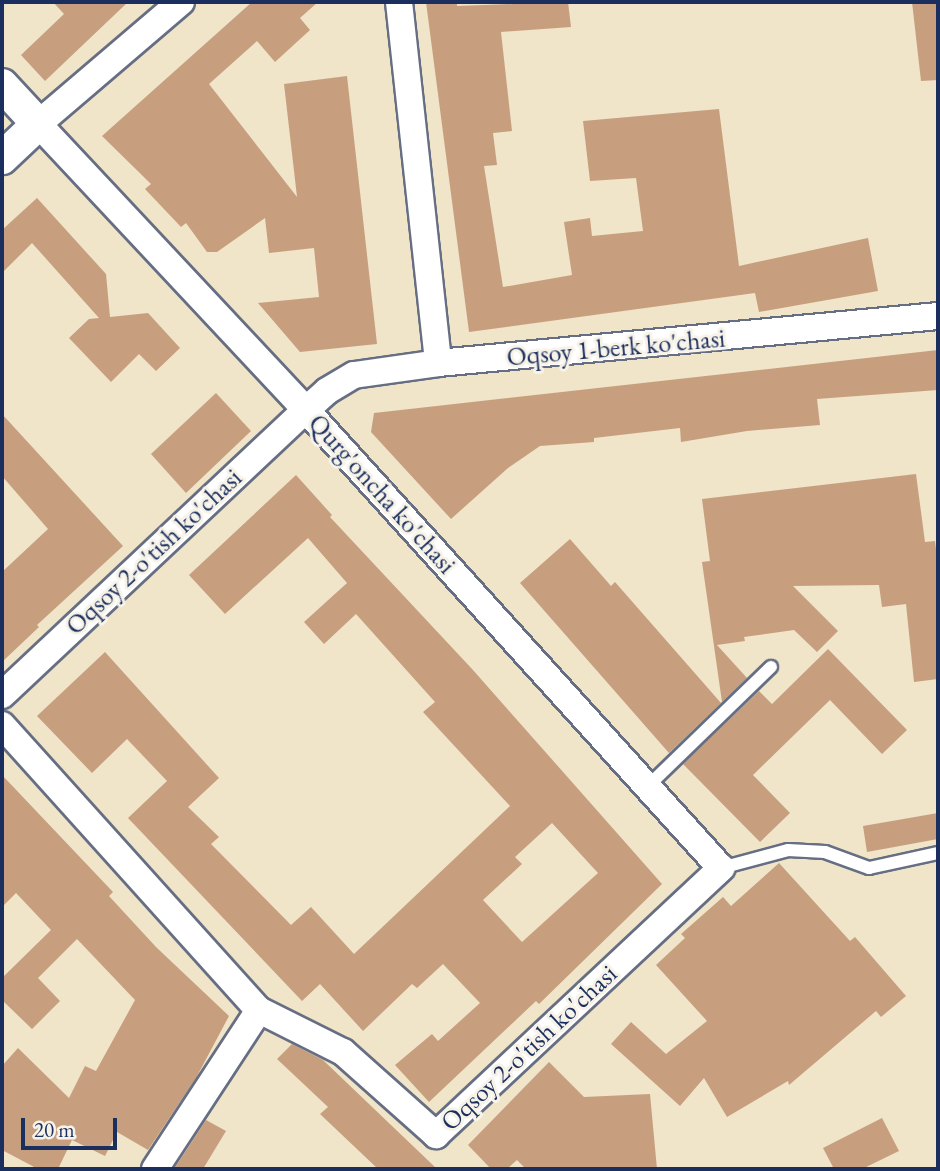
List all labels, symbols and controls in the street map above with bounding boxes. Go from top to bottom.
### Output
street label: Oqsoy 1-berk ko'chasi [505,323,727,373]
street label: Qurg'oncha ko'chasi [302,408,462,580]
street label: Oqsoy 2-o'tish ko'chasi [60,462,248,642]
street label: Oqsoy 2-o'tish ko'chasi [435,958,623,1138]
scale bar [24,1104,121,1148]
text: 20 m [34,1116,75,1143]

